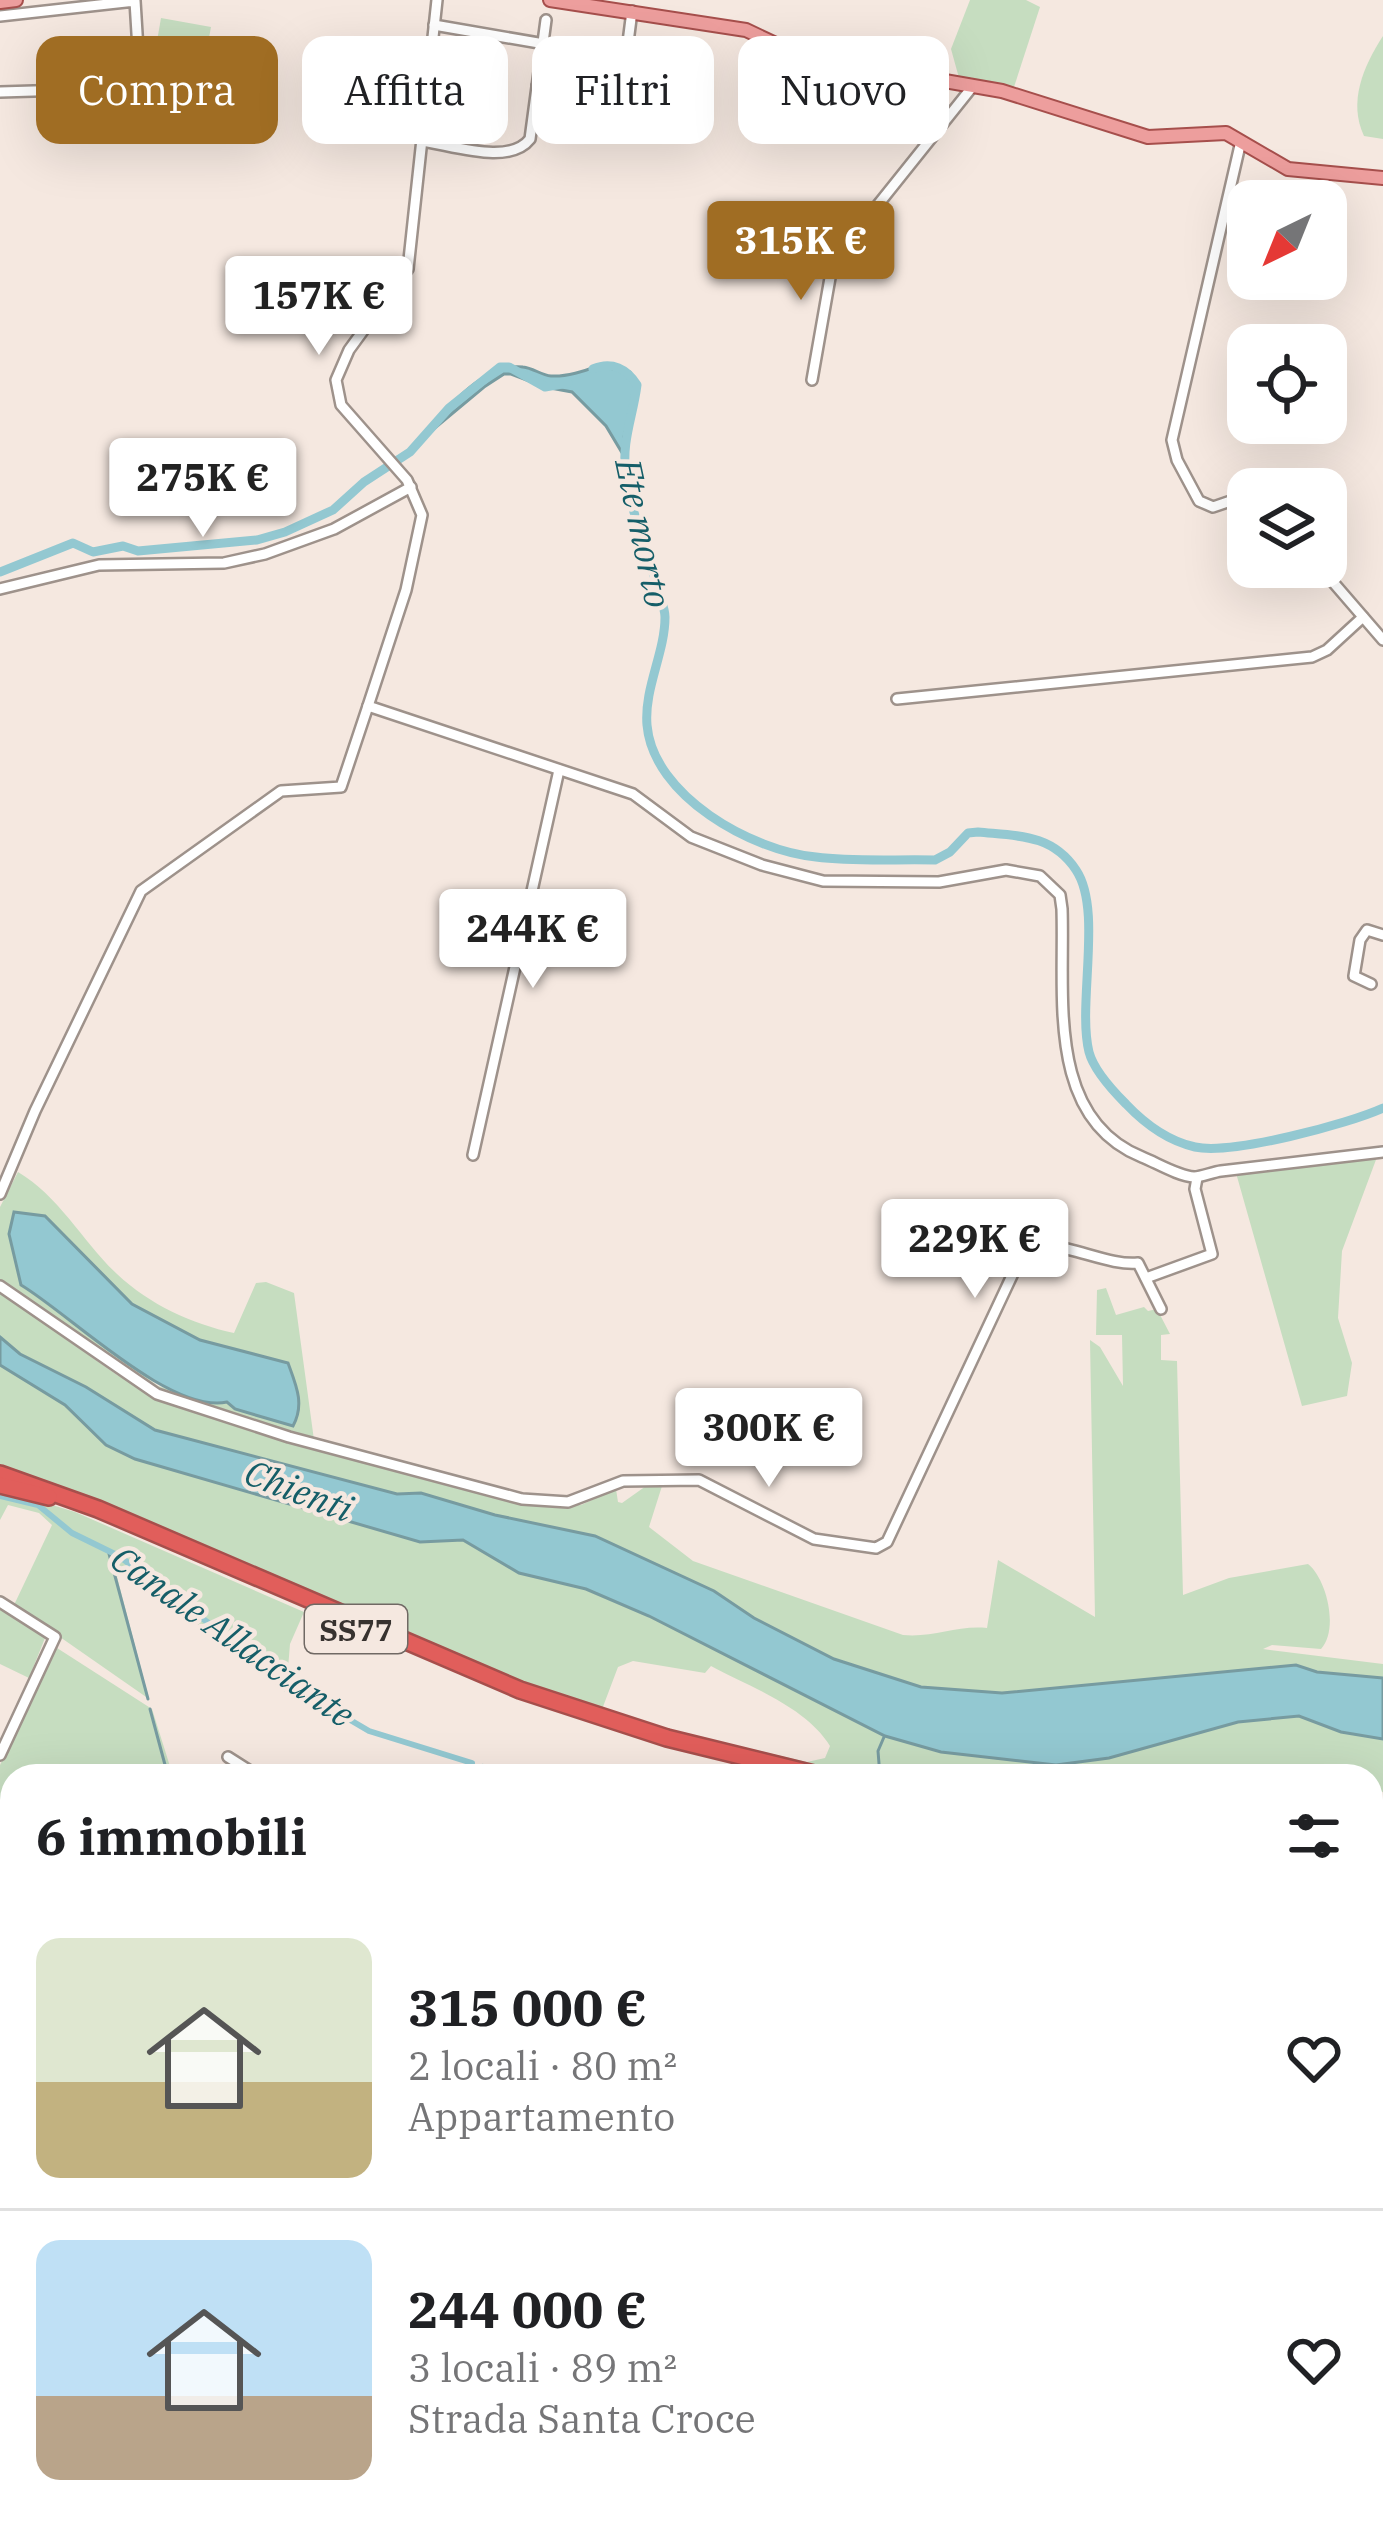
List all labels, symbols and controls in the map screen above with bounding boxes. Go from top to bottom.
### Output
chip: Compra [36,36,278,144]
chip: Affitta [302,36,508,144]
chip: Filtri [532,36,714,144]
chip: Nuovo [738,36,949,144]
north arrow [1227,180,1347,300]
map controls [1227,180,1347,588]
pin: 315K € [703,201,899,303]
text: 315K € [734,214,868,265]
pin: 157K € [221,256,417,358]
text: 157K € [252,269,386,320]
button: locate [1227,324,1347,444]
pin: 275K € [105,438,301,540]
text: 275K € [136,451,270,502]
water label: Ete morto [605,453,683,612]
button: layers [1227,468,1347,588]
pin: 244K € [435,889,631,991]
text: 244K € [466,902,600,953]
pin: 229K € [877,1199,1073,1301]
text: 229K € [908,1212,1042,1263]
pin: 300K € [671,1388,867,1490]
text: 300K € [702,1401,836,1452]
water label: Chienti [238,1448,360,1532]
water label: Canale Allacciante [102,1535,364,1737]
road number: SS77 [305,1605,407,1653]
text: 6 immobili [36,1803,307,1869]
icon: filters [1281,1803,1347,1869]
text: 315 000 € [408,1974,647,2040]
icon: home [132,1986,276,2130]
icon: heart [1281,2025,1347,2091]
text: 2 locali · 80 m² [408,2040,677,2091]
text: Appartamento [408,2091,675,2142]
text: 244 000 € [408,2276,647,2342]
icon: home [132,2288,276,2432]
icon: heart [1281,2327,1347,2393]
text: 3 locali · 89 m² [408,2342,677,2393]
text: Strada Santa Croce [408,2393,756,2444]

